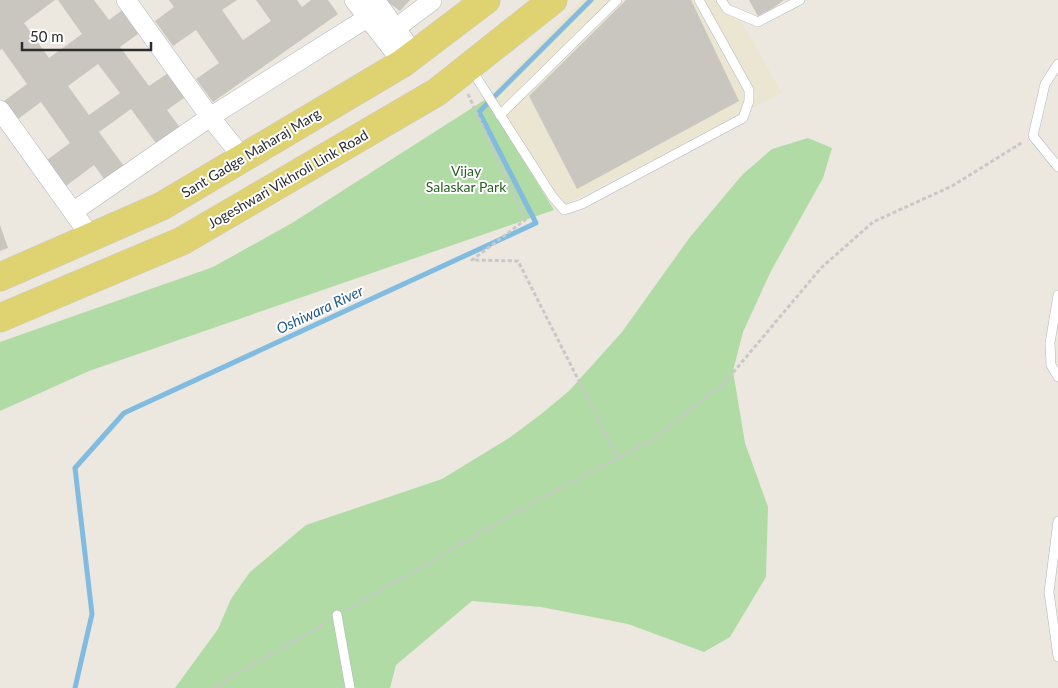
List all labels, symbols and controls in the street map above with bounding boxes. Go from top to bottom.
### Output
scale bar [22,20,151,52]
text: 50 m [30,27,64,45]
street label: Sant Gadge Maharaj Marg [178,104,323,201]
street label: Jogeshwari Vikhroli Link Road [205,126,371,231]
park label: Vijay Salaskar Park [426,162,507,195]
water label: Oshiwara River [273,281,367,337]

